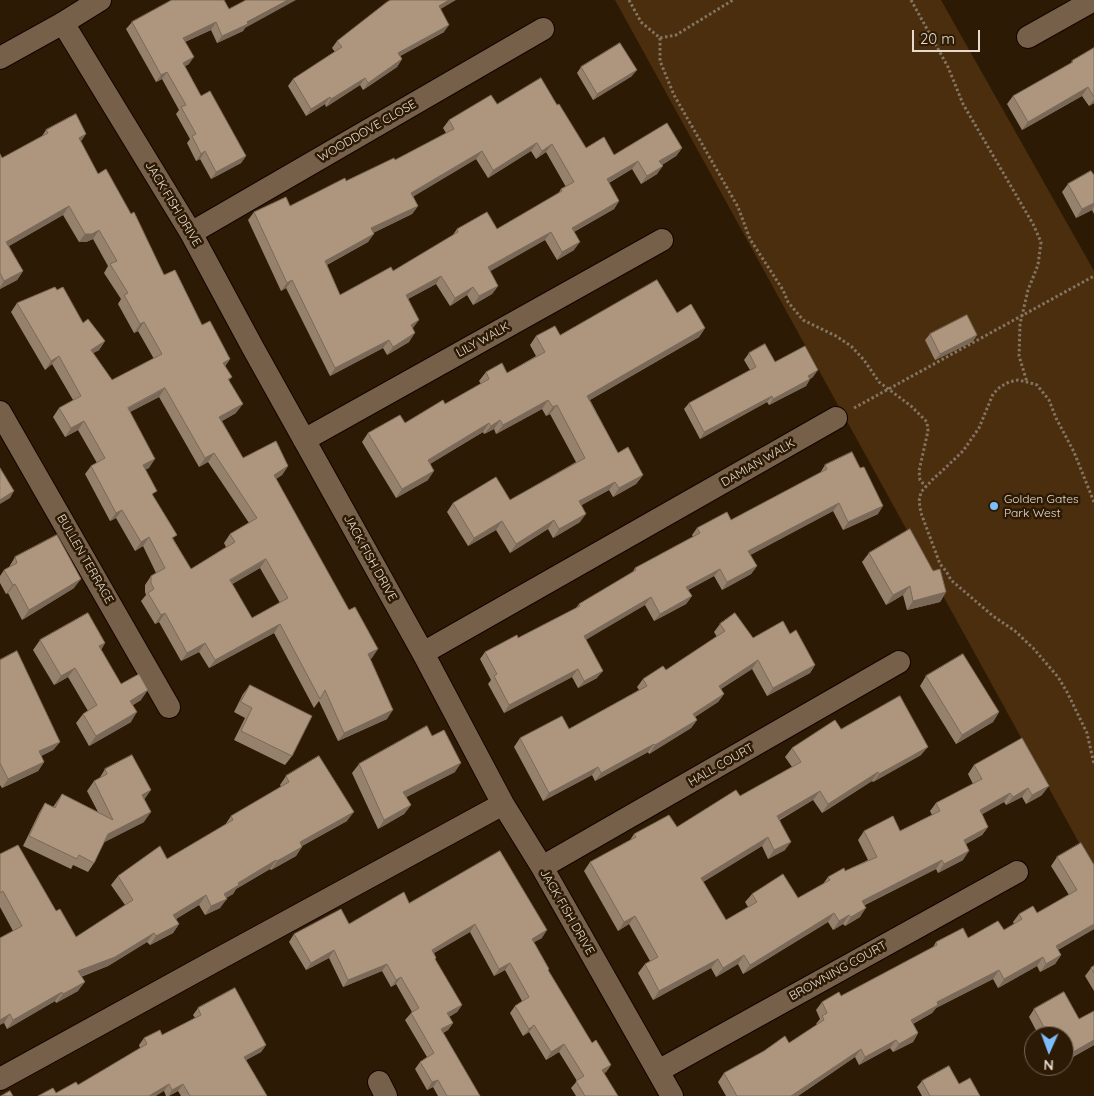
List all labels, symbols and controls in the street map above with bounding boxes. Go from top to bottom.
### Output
scale bar [914,20,982,52]
text: 20 m [920,29,955,48]
street label: WOODDOVE CLOSE [315,97,419,165]
street label: JACK FISH DRIVE [142,159,204,249]
street label: LILY WALK [454,319,512,361]
street label: DAMIAN WALK [719,436,797,490]
place label: Golden Gates Park West [1004,492,1079,520]
marker: Golden Gates Park West [988,500,1000,512]
street label: BULLEN TERRACE [54,512,116,606]
street label: JACK FISH DRIVE [340,512,400,604]
street label: HALL COURT [686,740,756,790]
street label: JACK FISH DRIVE [537,867,597,957]
street label: BROWNING COURT [787,938,889,1004]
north arrow [1024,1026,1074,1076]
text: N [1043,1056,1054,1074]

